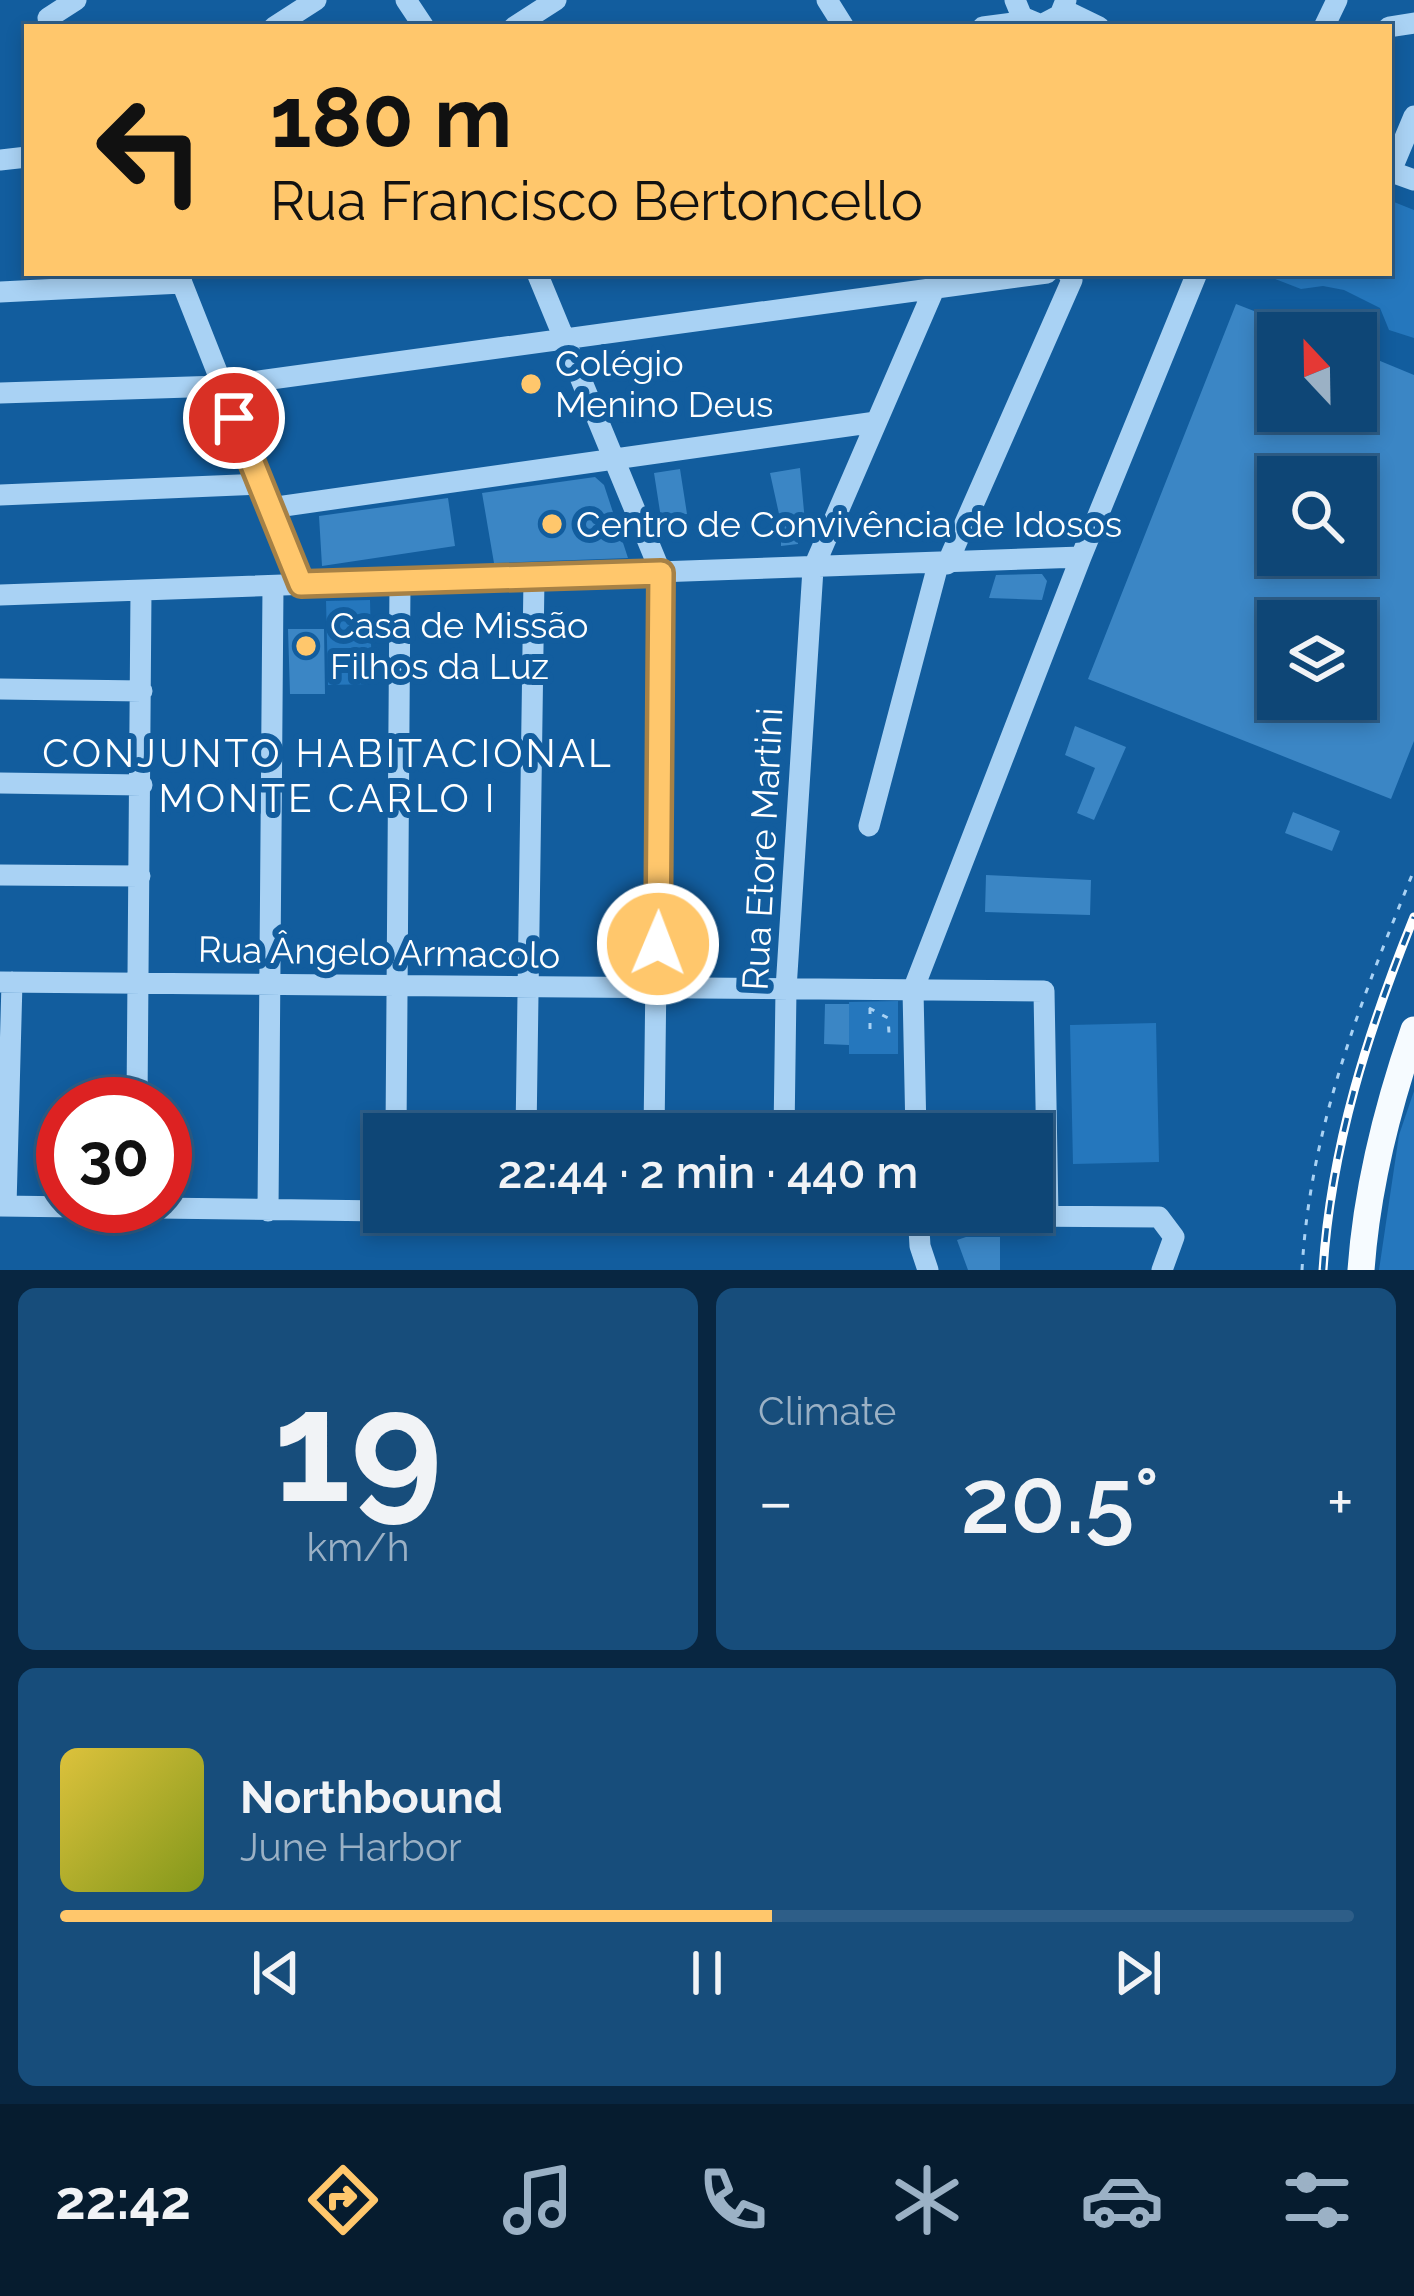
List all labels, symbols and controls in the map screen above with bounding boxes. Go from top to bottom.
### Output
text: 180 m [270,68,512,167]
icon: left [72,72,228,228]
text: Rua Francisco Bertoncello [270,169,923,233]
north arrow [1257,312,1377,432]
map controls [1257,312,1377,720]
place label: Colégio Menino Deus [555,342,773,425]
pin [183,367,285,469]
marker: Colégio Menino Deus [518,371,544,397]
icon: arrive [201,385,267,451]
button: search [1257,456,1377,576]
place label: Centro de Convivência de Idosos [576,503,1122,545]
marker: Centro de Convivência de Idosos [539,511,565,537]
button: layers [1257,600,1377,720]
place label: Casa de Missão Filhos da Luz [330,604,588,687]
marker: Casa de Missão Filhos da Luz [293,633,319,659]
street label: Rua Etore Martini [734,707,790,991]
district label: CONJUNTO HABITACIONAL MONTE CARLO I [42,730,614,821]
position arrow [595,881,721,1007]
street label: Rua Ângelo Armacolo [198,928,560,976]
speed limit sign: 30 [36,1077,192,1233]
text: 22:44 · 2 min · 440 m [498,1146,918,1199]
text: 19 [274,1354,442,1538]
text: Climate [758,1388,896,1434]
text: 20.5° [961,1448,1159,1554]
text: − [758,1463,794,1540]
text: + [1327,1463,1354,1540]
text: km/h [307,1524,409,1570]
text: Northbound [240,1771,503,1824]
text: June Harbor [240,1824,462,1870]
icon: previous [243,1940,309,2006]
icon: pause [674,1940,740,2006]
icon: next [1105,1940,1171,2006]
icon: directions [301,2158,385,2242]
icon: music [496,2158,580,2242]
icon: phone [691,2158,775,2242]
icon: climate [885,2158,969,2242]
icon: car [1080,2158,1164,2242]
icon: filters [1275,2158,1359,2242]
text: 22:42 [55,2168,191,2232]

